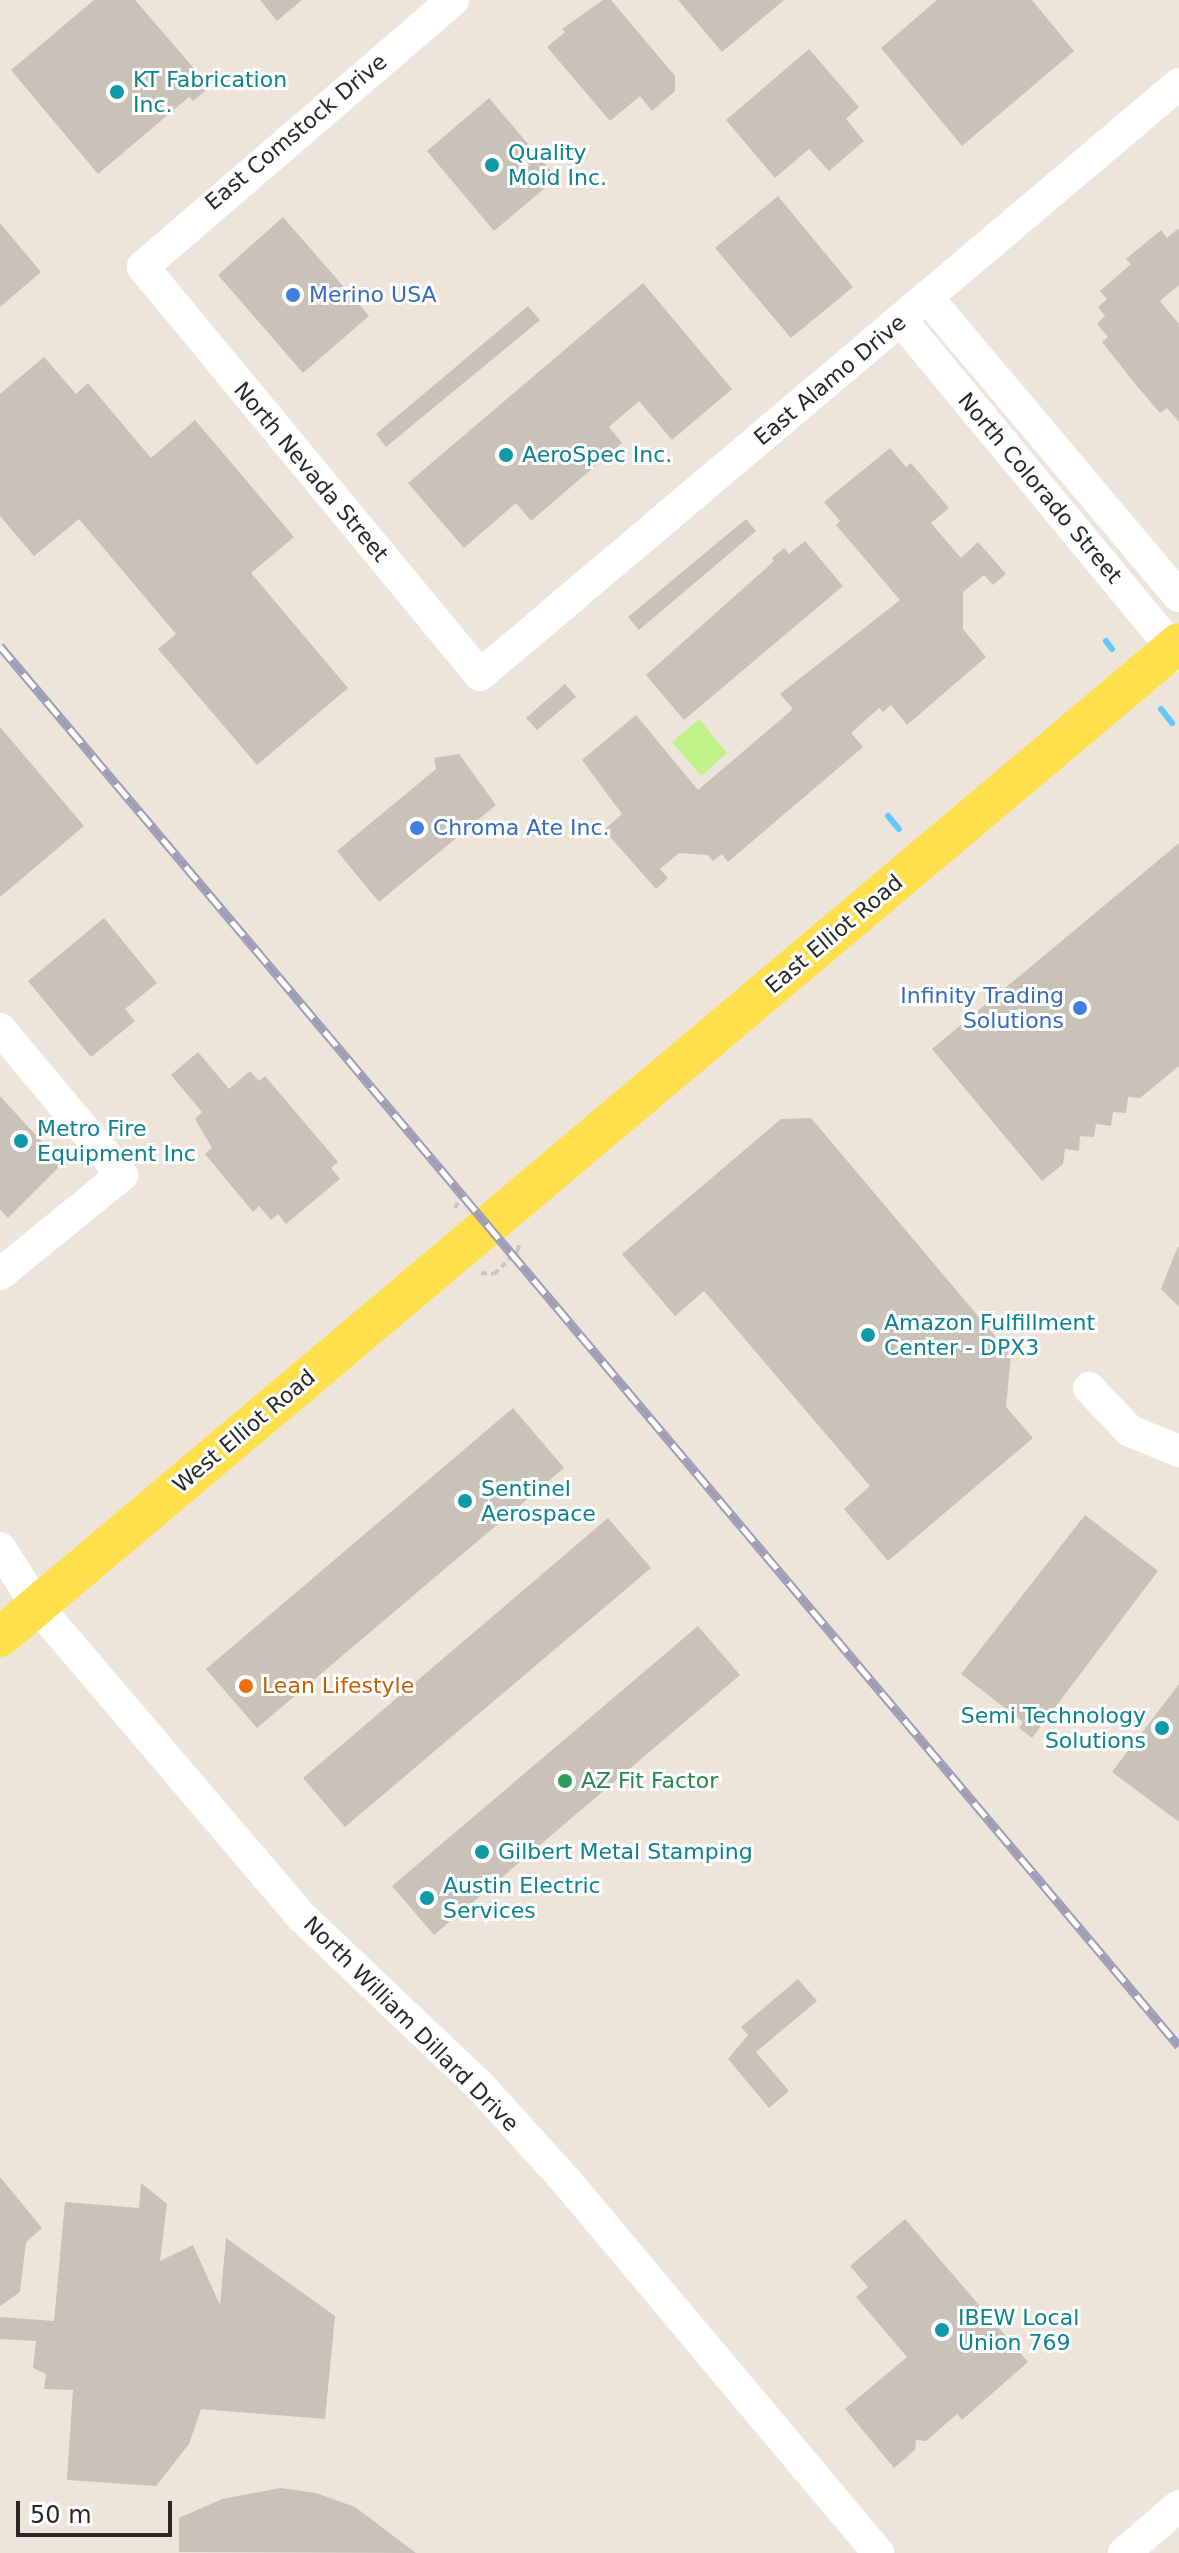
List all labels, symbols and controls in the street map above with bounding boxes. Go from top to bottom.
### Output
street label: East Comstock Drive [200,48,392,216]
place label: KT Fabrication Inc. [133,66,287,118]
marker: KT Fabrication Inc. [108,83,126,101]
place label: Quality Mold Inc. [508,139,607,190]
marker: Quality Mold Inc. [483,156,501,174]
place label: Merino USA [309,282,437,308]
marker: Merino USA [284,286,302,304]
street label: East Alamo Drive [749,309,911,451]
street label: North Nevada Street [228,377,394,567]
street label: North Colorado Street [953,387,1127,589]
place label: AeroSpec Inc. [522,442,672,468]
marker: AeroSpec Inc. [497,446,515,464]
place label: Chroma Ate Inc. [433,815,610,841]
marker: Chroma Ate Inc. [408,819,426,837]
street label: East Elliot Road [760,869,908,999]
place label: Infinity Trading Solutions [900,982,1064,1034]
marker: Infinity Trading Solutions [1071,999,1089,1017]
place label: Metro Fire Equipment Inc [37,1115,196,1166]
marker: Metro Fire Equipment Inc [12,1132,30,1150]
place label: Amazon Fulfillment Center - DPX3 [884,1309,1095,1360]
marker: Amazon Fulfillment Center - DPX3 [859,1326,877,1344]
street label: West Elliot Road [167,1364,321,1498]
place label: Sentinel Aerospace [481,1475,596,1526]
marker: Sentinel Aerospace [456,1492,474,1510]
place label: Lean Lifestyle [262,1673,414,1699]
marker: Lean Lifestyle [237,1677,255,1695]
place label: Semi Technology Solutions [961,1702,1146,1754]
marker: Semi Technology Solutions [1153,1719,1171,1737]
place label: AZ Fit Factor [581,1768,718,1794]
marker: AZ Fit Factor [556,1772,574,1790]
place label: Gilbert Metal Stamping [498,1839,753,1865]
marker: Gilbert Metal Stamping [473,1843,491,1861]
place label: Austin Electric Services [443,1872,601,1924]
marker: Austin Electric Services [418,1889,436,1907]
street label: North William Dillard Drive [298,1911,524,2137]
place label: IBEW Local Union 769 [958,2304,1079,2356]
marker: IBEW Local Union 769 [933,2321,951,2339]
scale bar [20,2485,176,2535]
text: 50 m [30,2501,92,2529]

